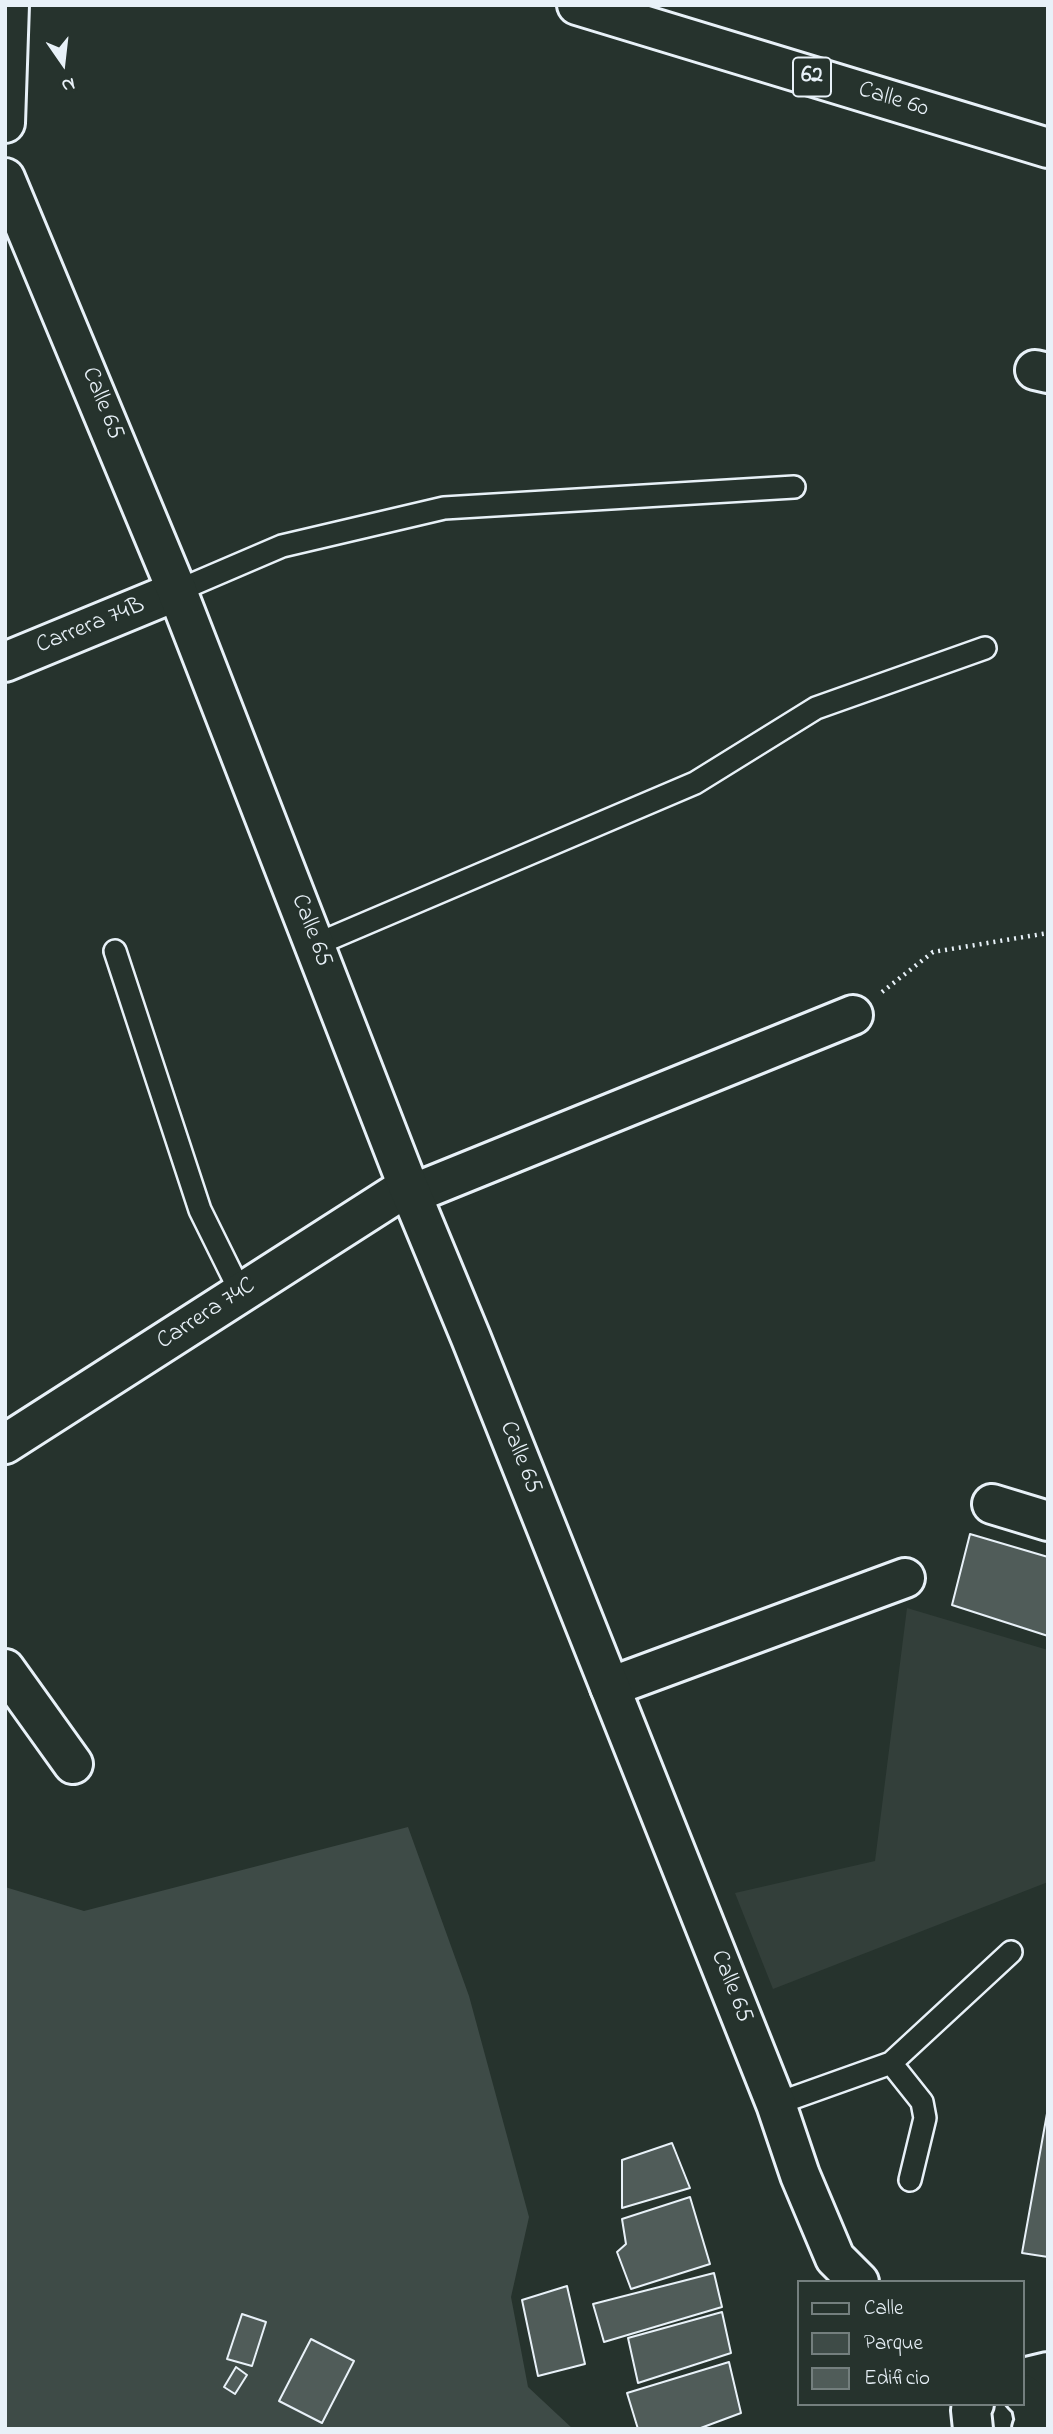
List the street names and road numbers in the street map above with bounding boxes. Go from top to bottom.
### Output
road number: 62 [793,58,831,96]
street label: Calle 60 [854,77,932,125]
street label: Calle 65 [74,364,128,444]
street label: Carrera 74B [33,592,149,662]
street label: Calle 65 [283,891,337,971]
street label: Carrera 74C [153,1273,261,1357]
street label: Calle 65 [492,1418,546,1498]
street label: Calle 65 [703,1947,757,2027]

